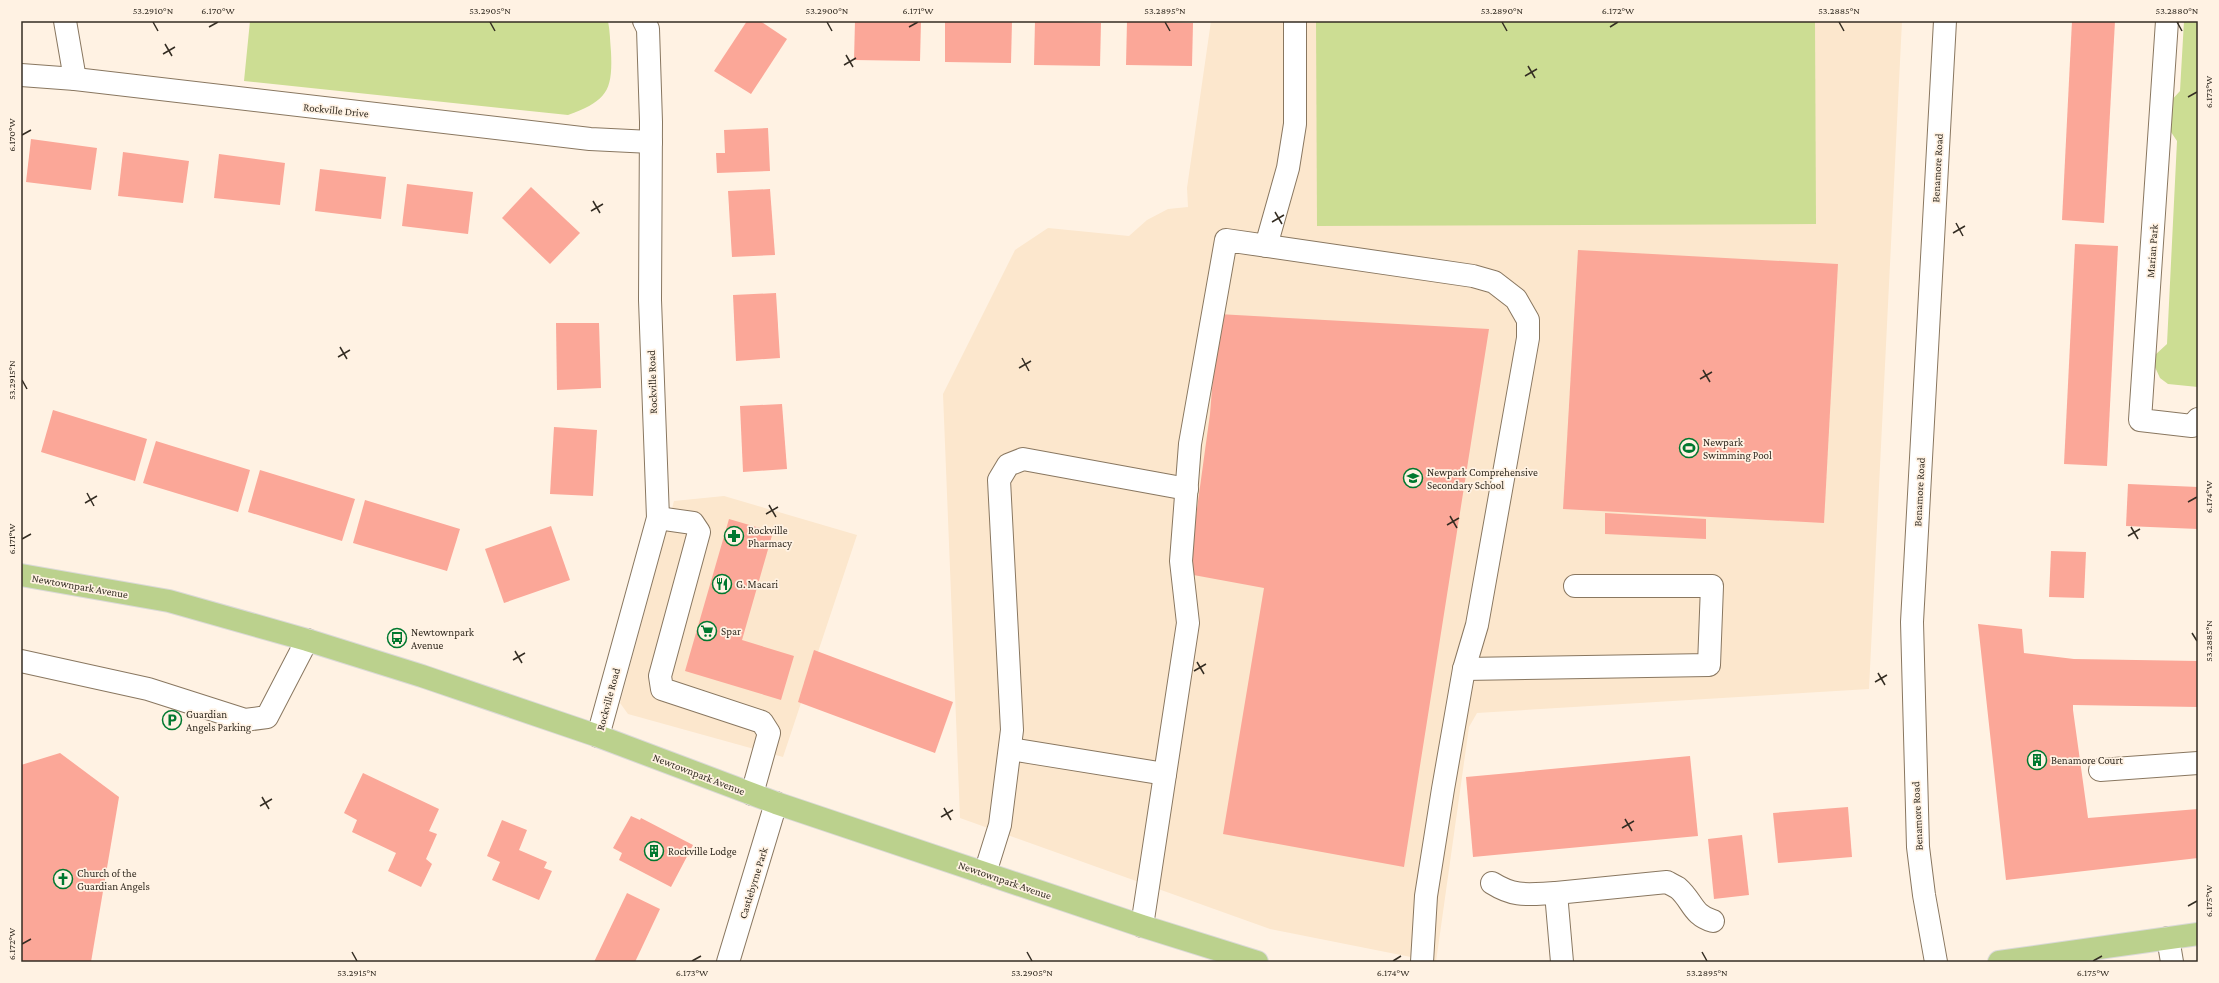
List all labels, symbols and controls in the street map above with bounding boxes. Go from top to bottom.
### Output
text: 53.2910°N [133,5,174,16]
text: 6.170°W [201,5,236,16]
text: 53.2905°N [469,5,511,16]
text: 53.2900°N [806,5,849,16]
text: 6.171°W [902,5,934,16]
text: 53.2895°N [1144,5,1186,16]
text: 53.2890°N [1481,5,1524,16]
text: 6.172°W [1602,5,1635,16]
text: 53.2885°N [1818,5,1860,16]
text: 53.2880°N [2156,5,2199,16]
text: 6.173°W [2203,75,2214,108]
street label: Rockville Drive [303,101,369,119]
text: 6.170°W [6,117,17,152]
street label: Benamore Road [1929,133,1945,203]
street label: Marian Park [2144,223,2160,278]
street label: Rockville Road [645,350,659,414]
text: 53.2915°N [6,360,17,400]
place label: Newpark Swimming Pool [1703,436,1772,462]
sports icon: Newpark Swimming Pool [1678,437,1700,459]
street label: Benamore Road [1911,457,1927,527]
place label: Newpark Comprehensive Secondary School [1427,466,1538,492]
school or university icon: Newpark Comprehensive Secondary School [1402,467,1424,489]
text: 6.174°W [2203,480,2214,513]
text: 6.171°W [6,523,17,555]
place label: Rockville Pharmacy [748,524,793,550]
pharmacy icon: Rockville Pharmacy [723,525,745,547]
street label: Newtownpark Avenue [31,572,129,601]
restaurant icon: G. Macari [711,573,733,595]
place label: G. Macari [736,578,778,590]
supermarket icon: Spar [696,620,718,642]
text: 53.2885°N [2203,620,2214,662]
place label: Spar [721,625,741,638]
place label: Newtownpark Avenue [411,626,475,651]
bus stop icon: Newtownpark Avenue [386,627,408,649]
street label: Rockville Road [594,666,622,731]
place label: Guardian Angels Parking [186,708,252,734]
parking icon: Guardian Angels Parking [161,709,183,731]
building icon: Benamore Court [2026,749,2048,771]
street label: Newtownpark Avenue [651,751,747,798]
place label: Benamore Court [2051,754,2123,766]
street label: Benamore Road [1909,781,1925,851]
building icon: Rockville Lodge [643,840,665,862]
place label: Rockville Lodge [668,845,737,858]
street label: Castlebyrne Park [736,845,771,920]
street label: Newtownpark Avenue [957,858,1053,903]
place label: Church of the Guardian Angels [77,867,150,893]
church icon: Church of the Guardian Angels [52,868,74,890]
text: 6.175°W [2203,884,2214,917]
text: 6.172°W [6,927,17,960]
text: 53.2915°N [337,967,377,978]
text: 6.173°W [676,967,709,978]
text: 53.2905°N [1011,967,1053,978]
text: 6.174°W [1377,967,1410,978]
text: 53.2895°N [1686,967,1728,978]
text: 6.175°W [2077,967,2110,978]

